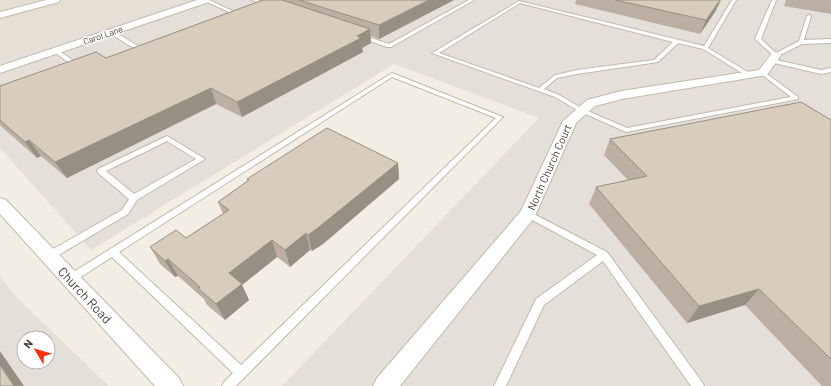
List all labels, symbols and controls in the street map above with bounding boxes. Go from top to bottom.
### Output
street label: Carol Lane [82,23,125,47]
street label: North Church Court [524,122,574,212]
street label: Church Road [55,263,115,327]
north arrow [16,330,56,370]
text: N [20,337,35,350]

